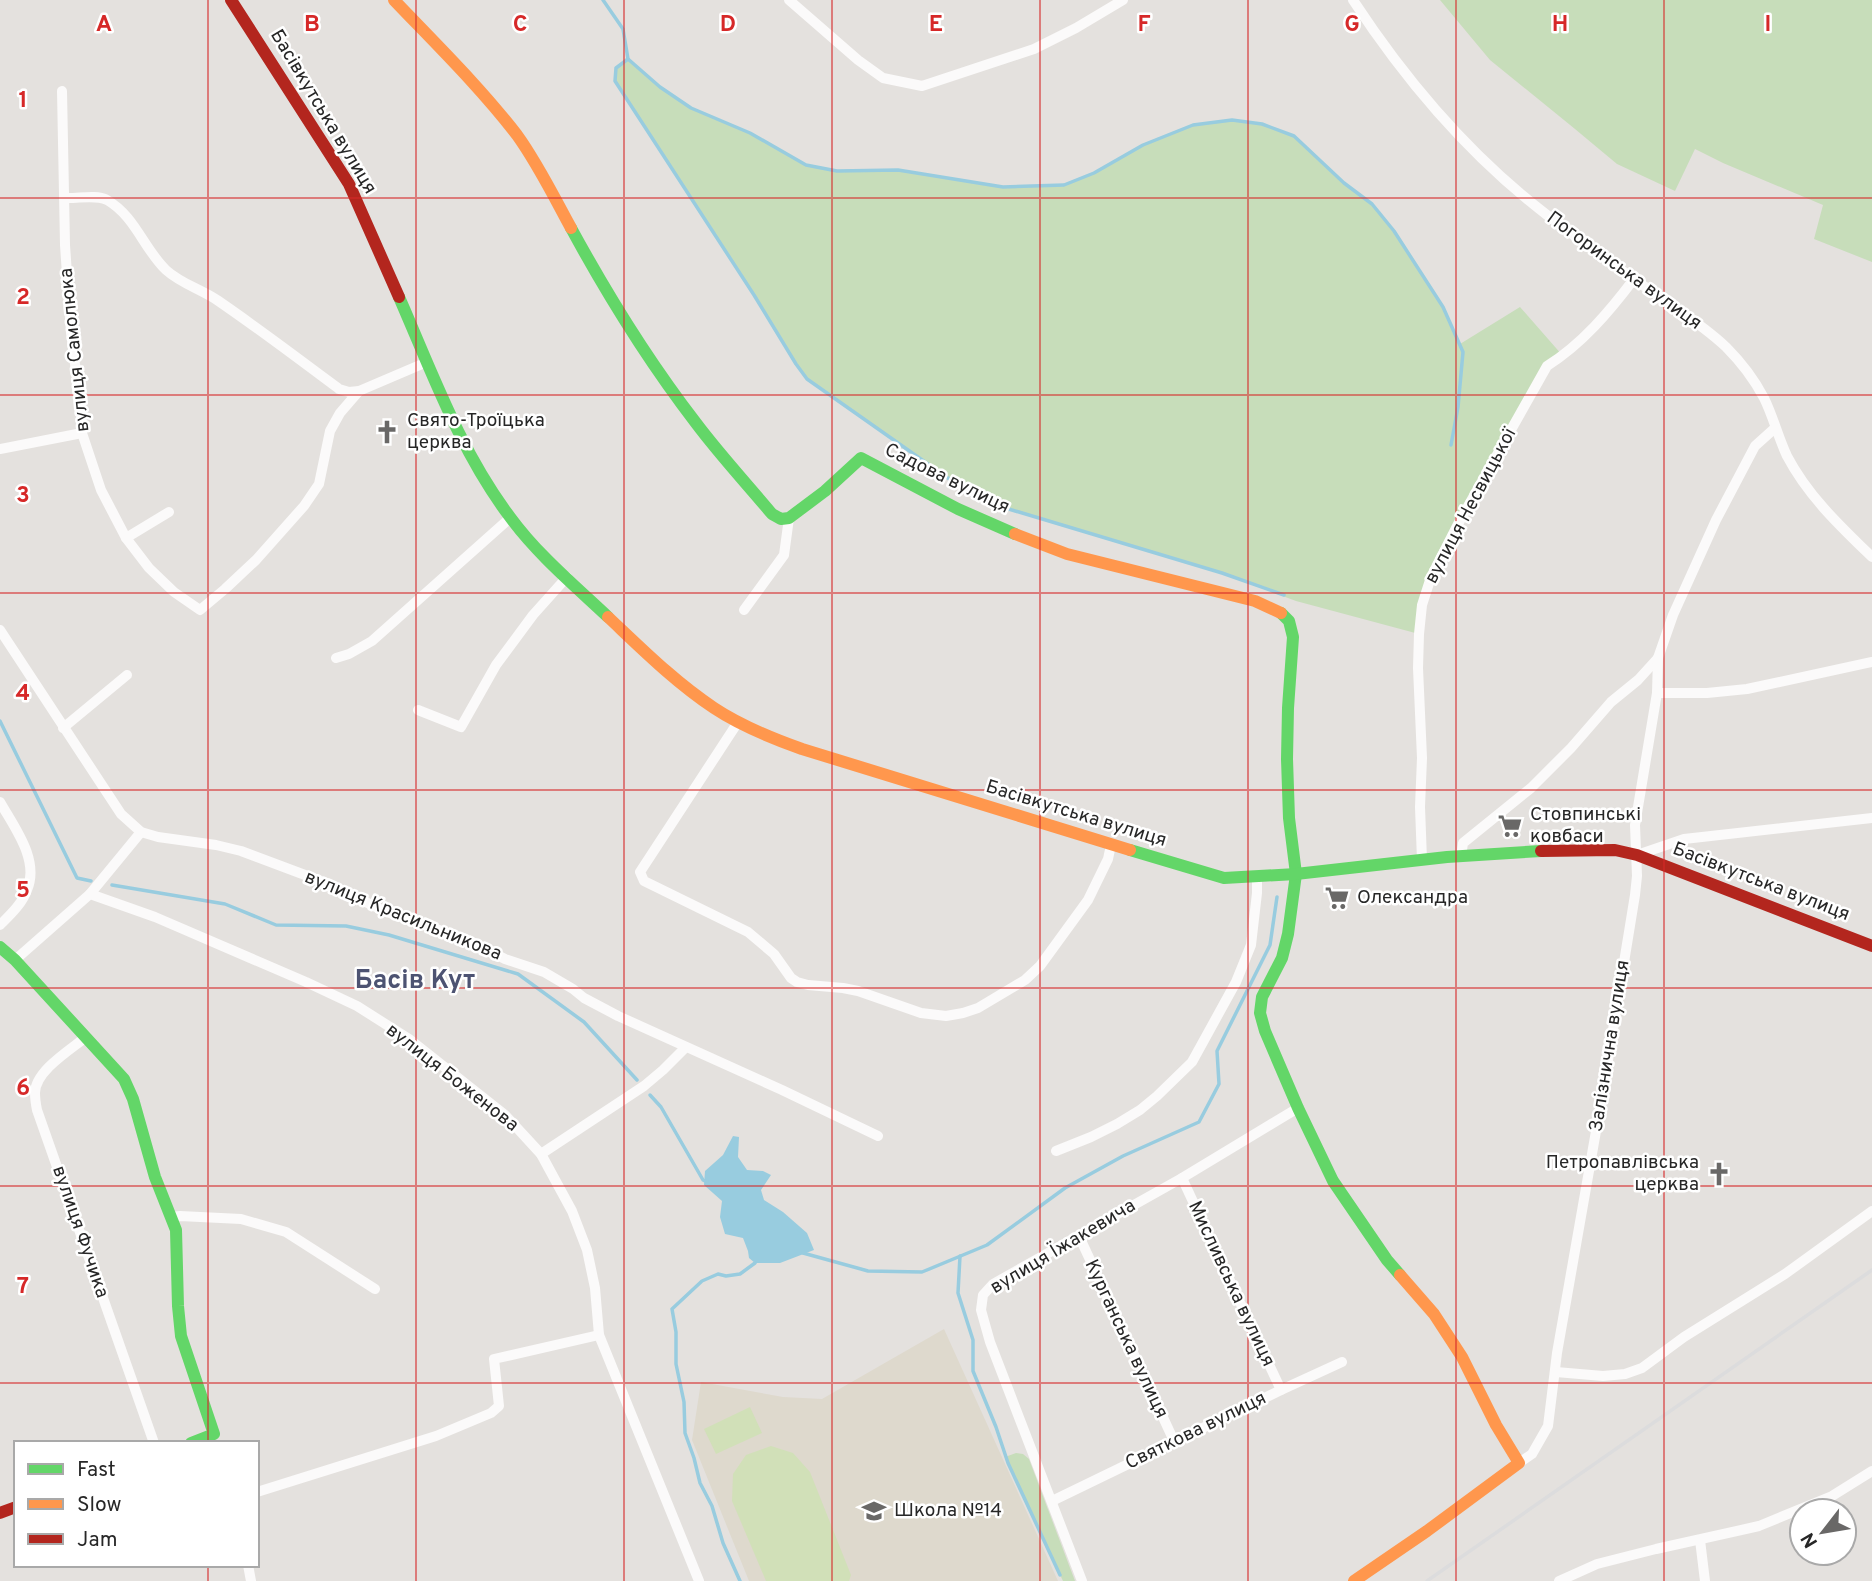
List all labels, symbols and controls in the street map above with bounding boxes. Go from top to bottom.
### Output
text: A [96,11,112,40]
text: B [304,11,320,40]
text: C [513,11,527,40]
text: D [720,11,736,40]
text: E [929,11,943,40]
text: F [1137,11,1151,40]
text: G [1344,11,1360,40]
text: H [1552,11,1568,40]
text: I [1765,11,1771,40]
street label: Басівкутська вулиця [264,25,382,199]
text: 1 [18,87,28,116]
street label: Погоринська вулиця [1542,207,1706,335]
street label: вулиця Самолюка [54,267,96,433]
text: 2 [16,284,30,313]
place label: Свято-Троїцька церква [407,409,545,455]
church icon: Свято-Троїцька церква [373,418,401,446]
street label: вулиця Несвицької [1420,423,1523,588]
street label: Садова вулиця [880,438,1014,520]
text: 3 [16,482,30,511]
text: 4 [16,680,30,709]
street label: Басівкутська вулиця [983,775,1169,853]
place label: Стовпинські ковбаси [1530,803,1641,849]
supermarket icon: Стовпинські ковбаси [1496,812,1524,840]
street label: Басівкутська вулиця [1669,837,1853,927]
street label: вулиця Красильникова [301,865,505,967]
text: 5 [16,877,30,906]
supermarket icon: Олександра [1323,884,1351,912]
place label: Олександра [1357,886,1468,910]
street label: Залізнична вулиця [1585,958,1635,1134]
district label: Басів Кут [355,965,475,998]
street label: вулиця Боженова [381,1019,523,1137]
text: 6 [16,1075,30,1104]
place label: Петропавлівська церква [1546,1151,1699,1197]
church icon: Петропавлівська церква [1705,1160,1733,1188]
street label: вулиця Фучика [46,1163,114,1301]
street label: вулиця Їжакевича [985,1193,1140,1300]
street label: Мисливська вулиця [1182,1197,1280,1371]
street label: Курганська вулиця [1079,1256,1173,1422]
text: 7 [17,1273,29,1302]
street label: Святкова вулиця [1122,1386,1270,1476]
legend [14,1441,259,1567]
text: Fast [77,1457,116,1484]
text: Slow [77,1492,122,1519]
school or university icon: Школа №14 [860,1497,888,1525]
north arrow [1788,1497,1858,1567]
place label: Школа №14 [894,1499,1002,1523]
text: Jam [77,1527,118,1554]
text: N [1796,1528,1824,1552]

